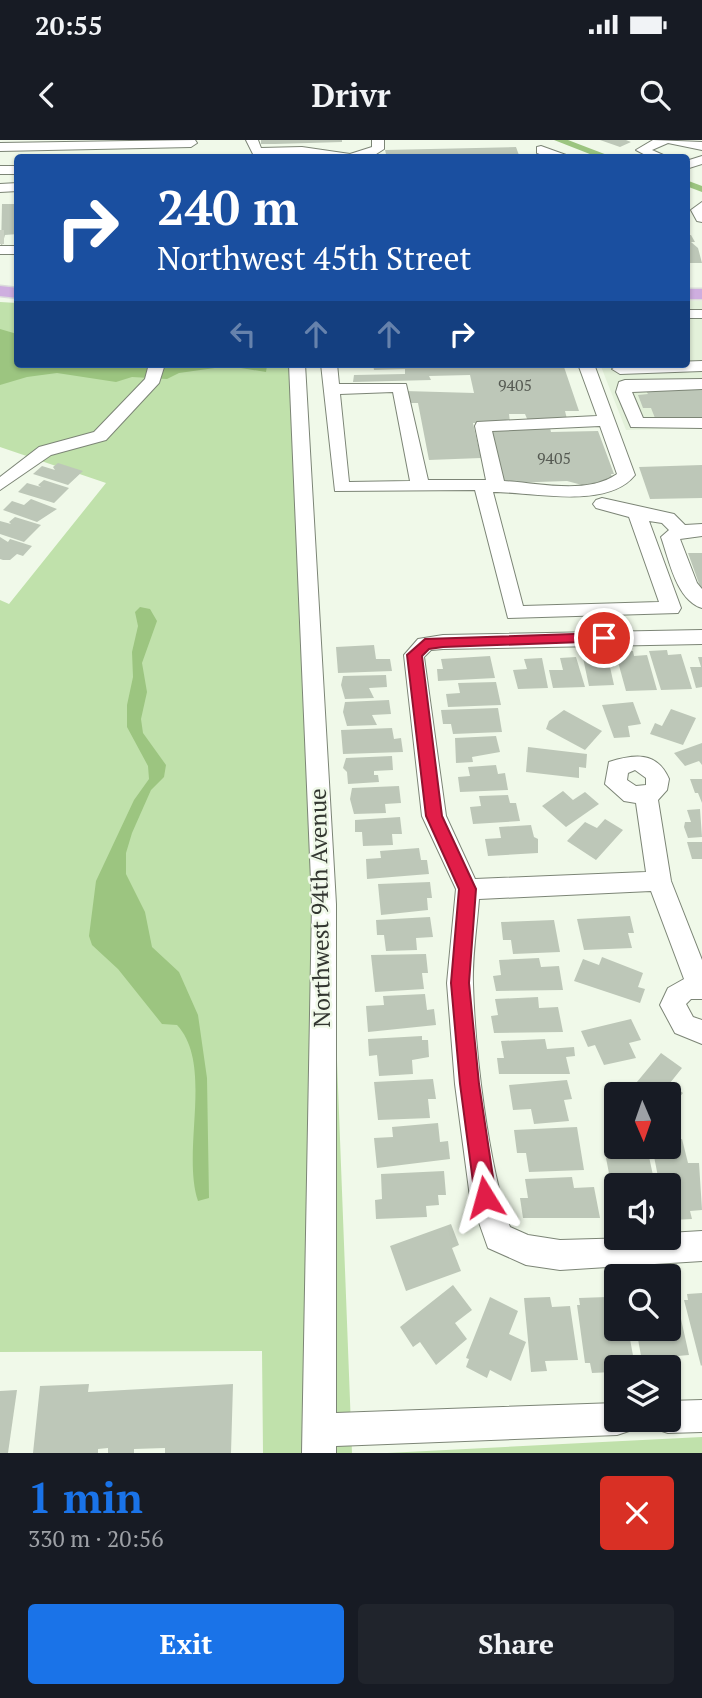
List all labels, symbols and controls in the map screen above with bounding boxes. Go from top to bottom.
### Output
text: 20:55 [35,8,103,42]
text: Drivr [311,74,391,116]
icon: back [28,76,66,114]
icon: search [636,76,674,114]
text: 240 m [157,174,299,239]
icon: right [42,182,133,273]
text: Northwest 45th Street [157,237,472,279]
icon: left [224,315,262,353]
icon: ahead [297,315,335,353]
icon: ahead [370,315,408,353]
icon: right [443,315,481,353]
house number: 9405 [498,374,532,396]
house number: 9405 [537,447,571,469]
pin [574,608,634,668]
icon: arrive [585,619,623,657]
street label: Northwest 94th Avenue [302,788,337,1028]
north arrow [604,1082,681,1158]
map controls [604,1082,681,1432]
position arrow [448,1160,522,1234]
button: sound [604,1173,681,1250]
button: search [604,1264,681,1341]
button: layers [604,1355,681,1432]
text: 1 min [28,1469,143,1525]
button: close [600,1476,674,1550]
text: 330 m · 20:56 [28,1523,163,1554]
button: Exit [28,1604,344,1684]
button: Share [358,1604,674,1684]

